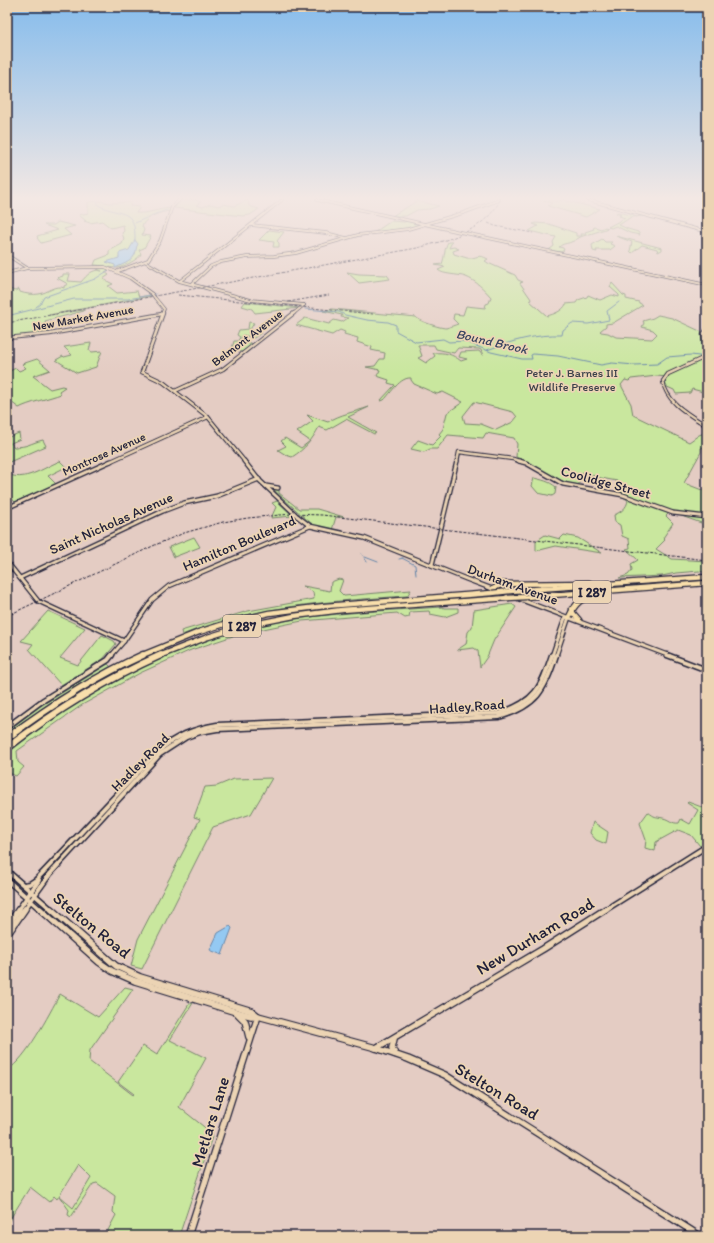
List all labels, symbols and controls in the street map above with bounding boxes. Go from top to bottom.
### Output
street label: New Market Avenue [32,302,135,334]
street label: Belmont Avenue [209,307,285,369]
water label: Bound Brook [455,326,530,357]
park label: Peter J. Barnes III Wildlife Preserve [526,366,618,394]
street label: Montrose Avenue [60,429,148,479]
street label: Coolidge Street [559,462,653,503]
street label: Saint Nicholas Avenue [47,488,176,558]
street label: Hamilton Boulevard [180,512,299,575]
street label: Durham Avenue [465,560,561,609]
road number: I 287 [573,581,611,603]
road number: I 287 [223,615,261,637]
street label: Hadley Road [429,695,506,718]
street label: Hadley Road [108,729,173,795]
street label: Stelton Road [49,888,135,962]
street label: New Durham Road [473,893,597,979]
street label: Stelton Road [451,1058,543,1124]
street label: Metlars Lane [187,1074,233,1170]

